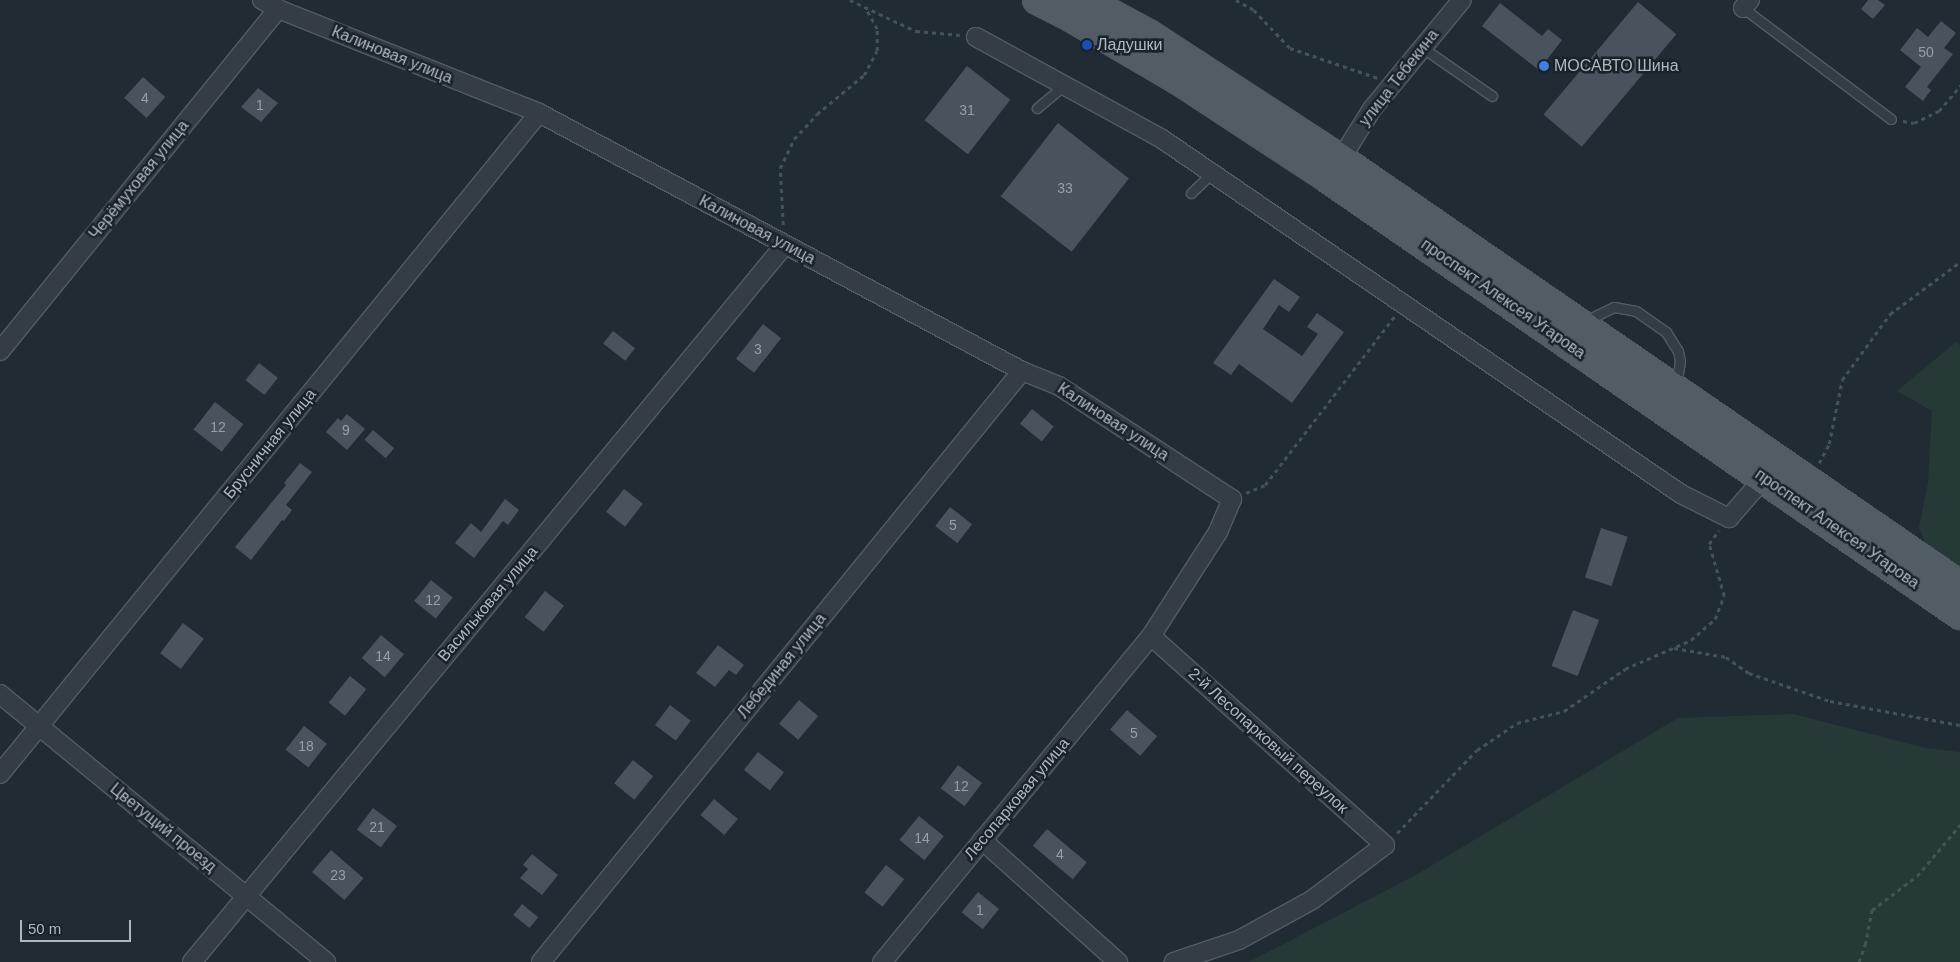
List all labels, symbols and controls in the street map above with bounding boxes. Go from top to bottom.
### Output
street label: Калиновая улица [329,22,455,88]
street label: улица Тебекина [1355,26,1443,130]
place label: Ладушки [1097,35,1163,55]
marker: Ладушки [1081,39,1093,51]
house number: 50 [1918,44,1934,60]
place label: МОСАВТО Шина [1554,56,1679,76]
marker: МОСАВТО Шина [1538,60,1550,72]
house number: 4 [141,90,149,106]
house number: 1 [256,97,264,113]
house number: 31 [959,102,975,118]
street label: Черёмуховая улица [85,117,193,243]
house number: 33 [1057,180,1073,196]
street label: Калиновая улица [696,191,818,269]
street label: проспект Алексея Угарова [1417,235,1589,363]
house number: 3 [754,341,762,357]
street label: Калиновая улица [1054,379,1172,465]
street label: Брусничная улица [220,385,320,503]
house number: 12 [210,419,226,435]
house number: 9 [342,422,350,438]
street label: проспект Алексея Угарова [1751,465,1923,593]
house number: 5 [949,517,957,533]
street label: Васильковая улица [434,542,542,666]
house number: 12 [425,592,441,608]
street label: Лебединая улица [734,610,830,722]
house number: 14 [375,648,391,664]
street label: 2-й Лесопарковый переулок [1184,664,1352,818]
house number: 5 [1130,725,1138,741]
street label: Лесопарковая улица [960,734,1074,864]
house number: 18 [298,738,314,754]
house number: 12 [953,778,969,794]
street label: Цветущий проезд [106,779,220,877]
house number: 21 [369,819,385,835]
house number: 14 [914,830,930,846]
house number: 4 [1056,846,1064,862]
house number: 23 [330,867,346,883]
house number: 1 [976,902,984,918]
scale bar [22,910,134,942]
text: 50 m [28,920,61,937]

